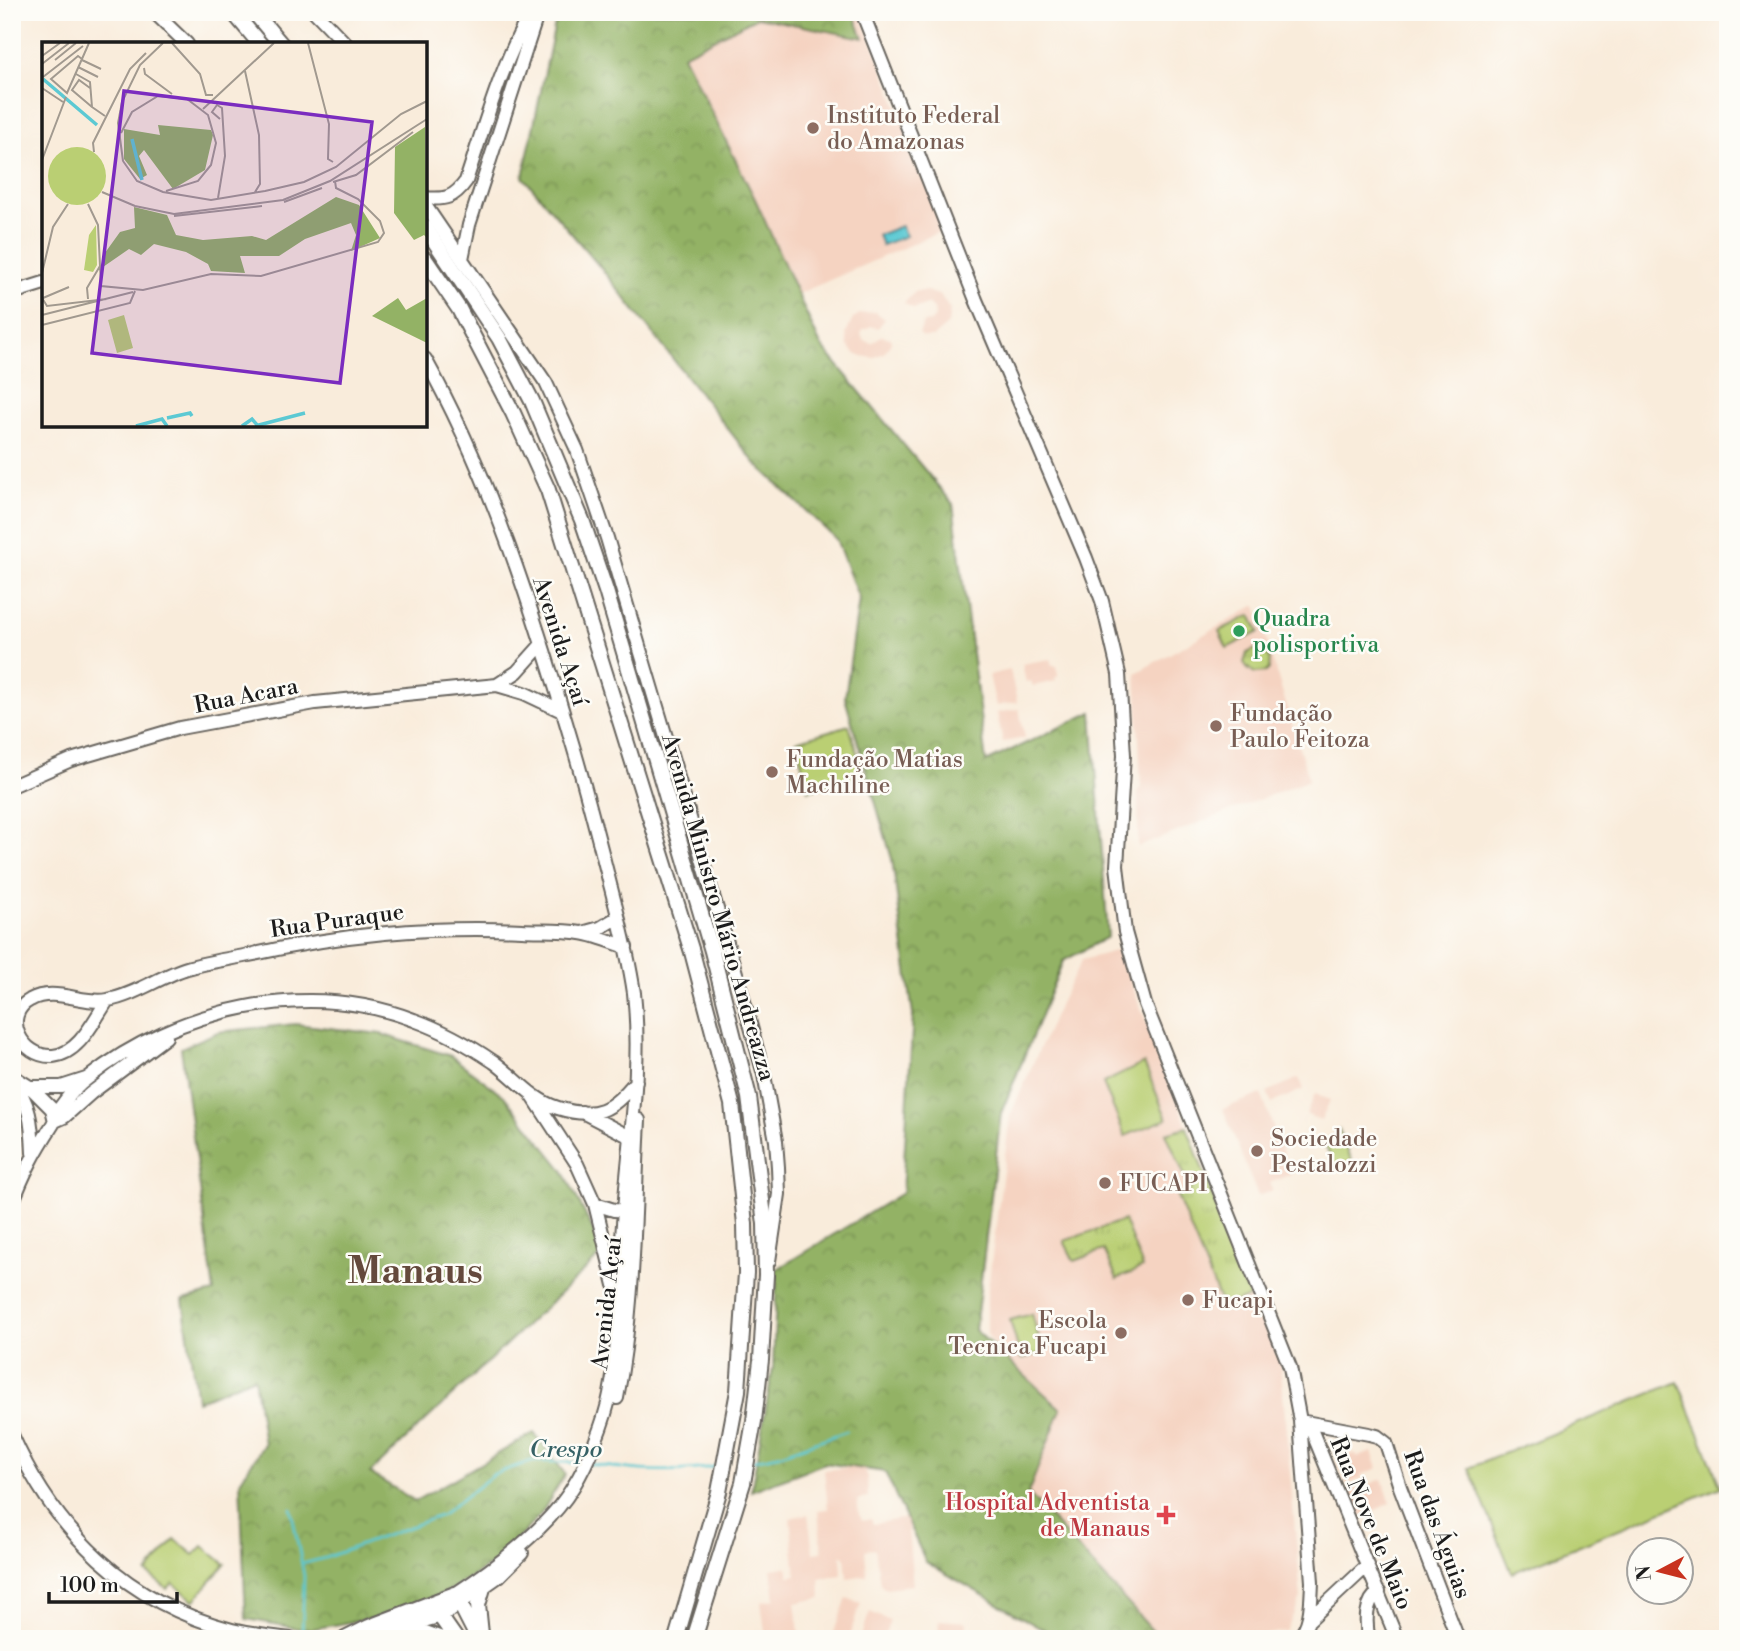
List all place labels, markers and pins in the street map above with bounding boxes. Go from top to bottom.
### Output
place label: Instituto Federal do Amazonas [827,102,1000,156]
marker: Instituto Federal do Amazonas [805,120,821,136]
place label: Quadra polisportiva [1253,605,1380,659]
marker: Quadra polisportiva [1231,623,1247,639]
place label: Fundação Paulo Feitoza [1230,700,1370,754]
marker: Fundação Paulo Feitoza [1208,718,1224,734]
place label: Fundação Matias Machiline [786,746,963,800]
marker: Fundação Matias Machiline [764,764,780,780]
place label: Sociedade Pestalozzi [1271,1125,1377,1179]
marker: Sociedade Pestalozzi [1249,1143,1265,1159]
place label: FUCAPI [1119,1170,1208,1198]
marker: FUCAPI [1097,1175,1113,1191]
place label: Fucapi [1202,1287,1274,1315]
marker: Fucapi [1180,1292,1196,1308]
place label: Escola Tecnica Fucapi [948,1307,1107,1361]
marker: Escola Tecnica Fucapi [1113,1325,1129,1341]
place label: Hospital Adventista de Manaus [945,1489,1150,1543]
marker: Hospital Adventista de Manaus [1156,1505,1176,1525]

